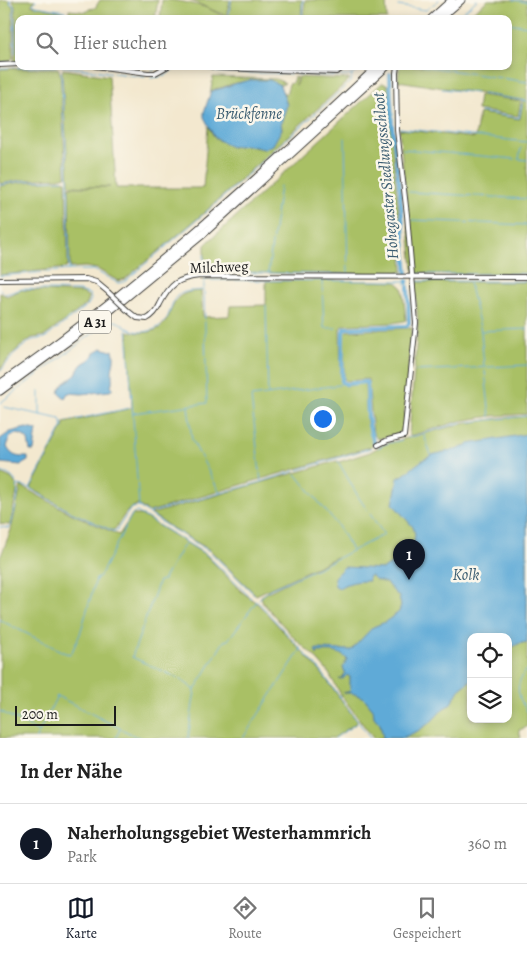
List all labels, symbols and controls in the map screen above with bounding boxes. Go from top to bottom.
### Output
search box [15,15,512,70]
icon: search [33,29,61,57]
text: Hier suchen [73,30,167,56]
water label: Hohegaster Siedlungsschloot [368,90,404,260]
water label: Brückfenne [216,103,282,125]
street label: Milchweg [189,256,249,278]
road number: A 31 [79,311,111,334]
your location [310,406,336,432]
pin: 1 [393,539,425,580]
water label: Kolk [453,564,479,586]
map controls [467,633,512,723]
button: locate [467,633,512,678]
button: layers [467,678,512,723]
scale bar [15,703,116,726]
text: 200 m [22,705,58,724]
text: In der Nähe [20,757,122,785]
text: Naherholungsgebiet Westerhammrich [67,820,371,846]
text: 1 [33,833,39,855]
text: 360 m [468,833,507,855]
text: Park [67,846,97,868]
tab: Karte [66,894,97,943]
tab: Route [228,894,262,943]
tab: Gespeichert [393,894,461,943]

